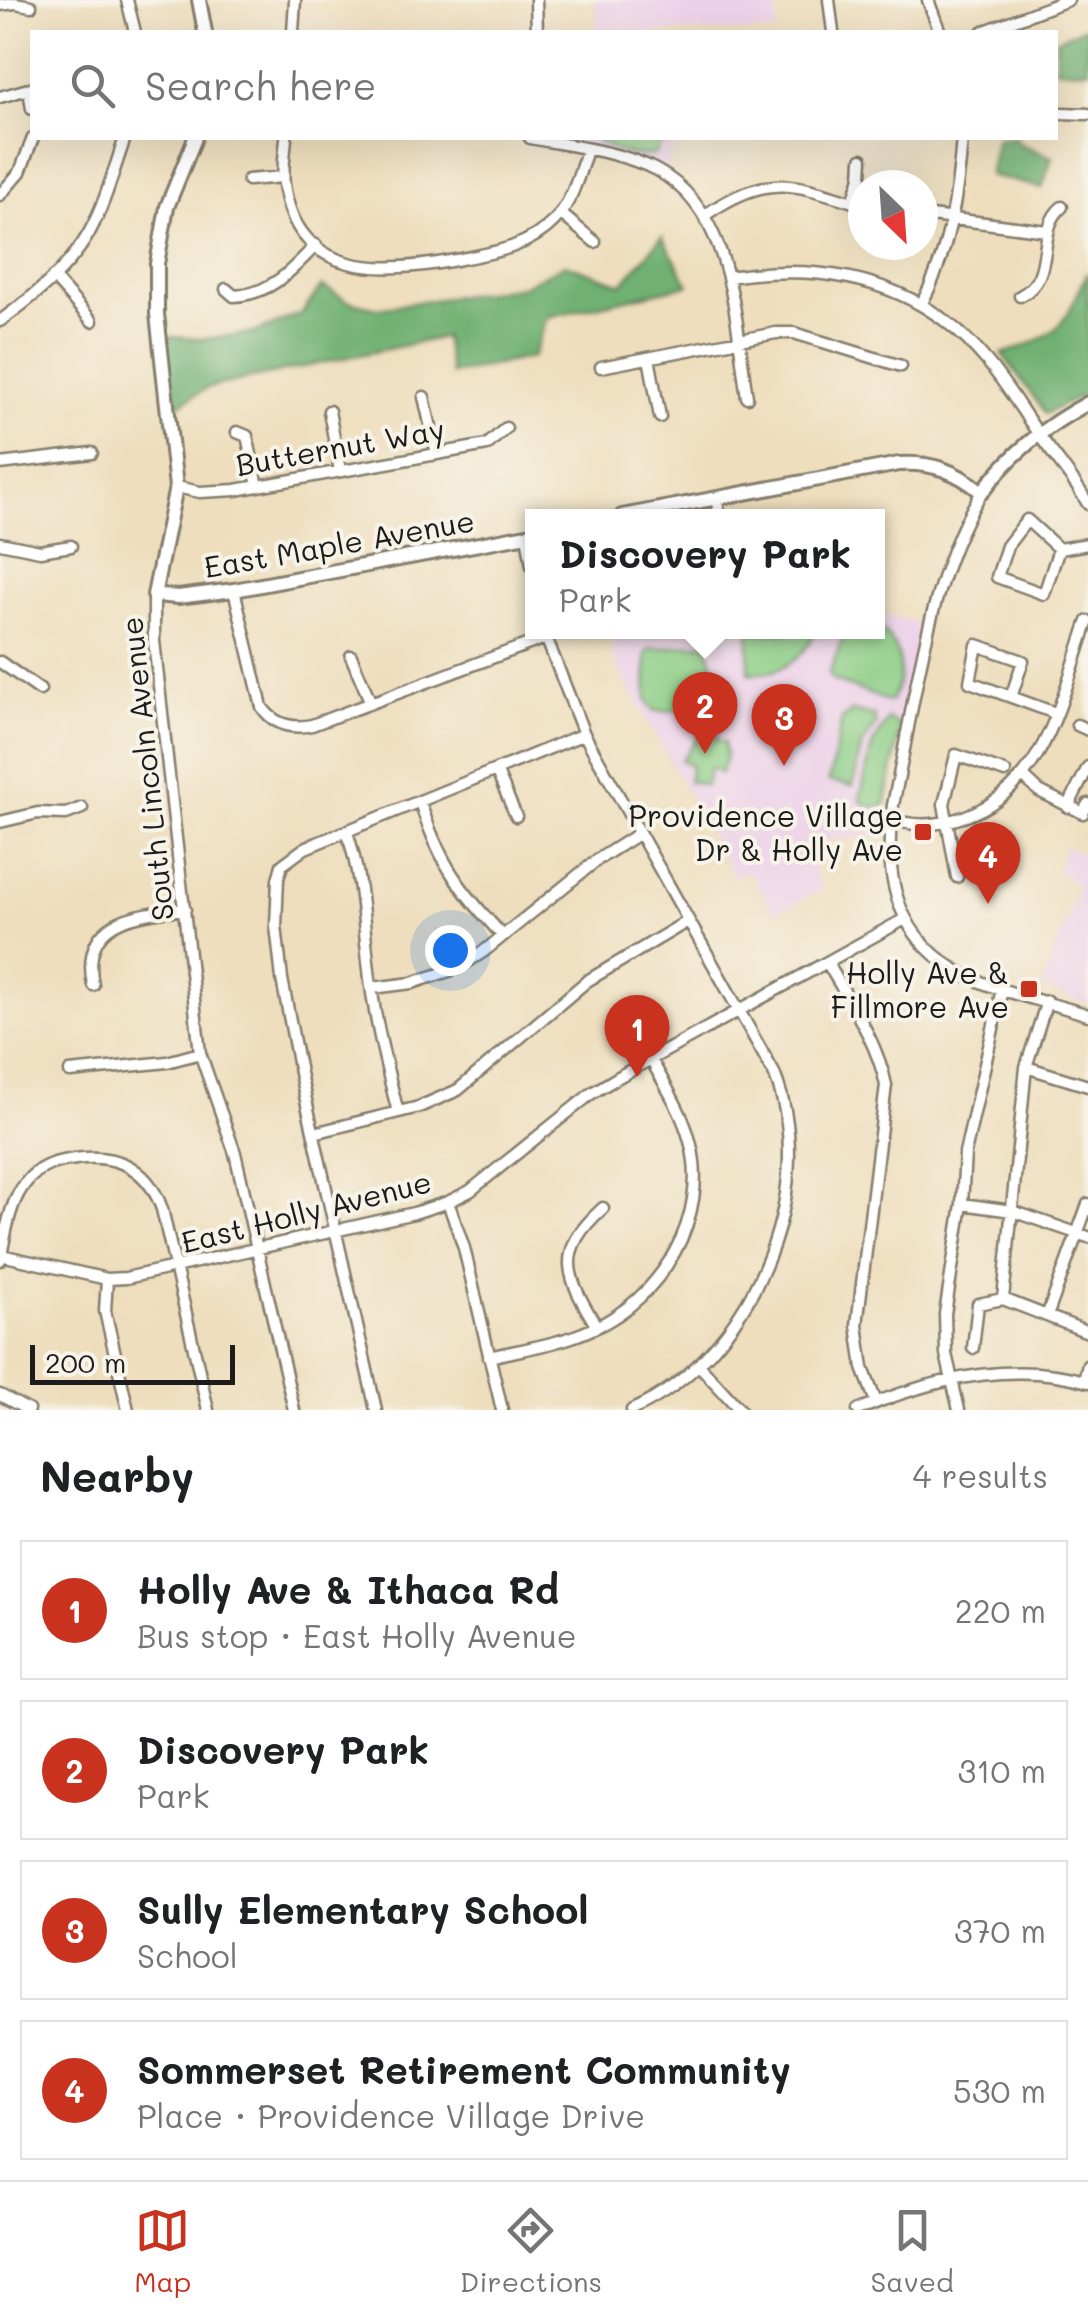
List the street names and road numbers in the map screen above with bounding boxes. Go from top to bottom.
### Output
street label: Butternut Way [232,408,448,484]
street label: East Maple Avenue [201,500,477,586]
street label: South Lincoln Avenue [110,615,182,923]
street label: East Holly Avenue [177,1161,435,1261]

